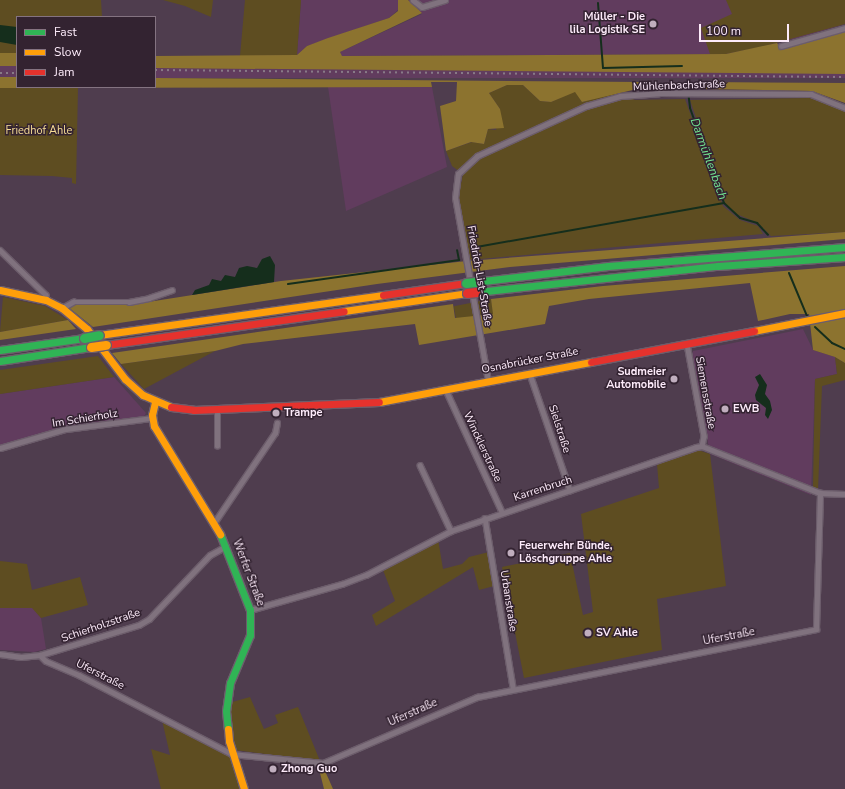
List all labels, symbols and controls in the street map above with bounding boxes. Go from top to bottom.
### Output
place label: Müller - Die lila Logistik SE [570,11,645,37]
legend [16,16,156,88]
scale bar [701,16,791,42]
marker: Müller - Die lila Logistik SE [648,19,658,29]
text: 100 m [706,23,741,39]
text: Fast [54,24,77,40]
text: Slow [54,44,82,60]
text: Jam [54,64,75,80]
street label: Mühlenbachstraße [633,78,725,94]
water label: Darmühlenbach [687,116,729,202]
park label: Friedhof Ahle [6,124,72,138]
street label: Friedrich-List-Straße [464,225,494,327]
street label: Osnabrücker Straße [480,345,580,377]
street label: Siemensstraße [692,356,718,430]
place label: Sudmeier Automobile [606,366,666,392]
marker: Sudmeier Automobile [669,374,679,384]
place label: EWB [733,402,759,416]
street label: Sielstraße [545,403,573,455]
marker: EWB [720,404,730,414]
place label: Trampe [284,406,322,420]
street label: Im Schierholz [51,407,119,431]
marker: Trampe [271,408,281,418]
street label: Wincklerstraße [460,410,504,484]
street label: Karrenbruch [512,473,574,505]
street label: Werfer Straße [229,538,267,608]
place label: Feuerwehr Bünde, Löschgruppe Ahle [519,540,613,566]
marker: Feuerwehr Bünde, Löschgruppe Ahle [506,548,516,558]
street label: Urbanstraße [497,569,519,633]
street label: Schierholzstraße [60,606,142,646]
street label: Uferstraße [702,625,756,649]
place label: SV Ahle [596,626,638,640]
marker: SV Ahle [583,628,593,638]
street label: Uferstraße [74,657,126,693]
street label: Uferstraße [386,696,440,730]
place label: Zhong Guo [281,762,337,776]
marker: Zhong Guo [268,764,278,774]

